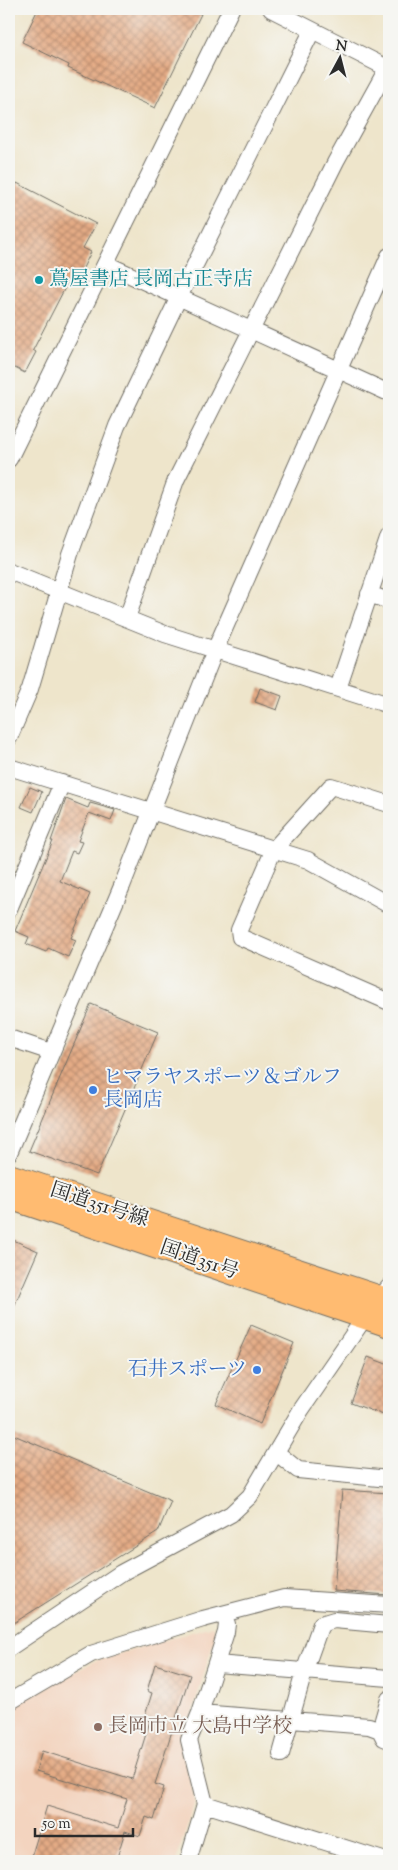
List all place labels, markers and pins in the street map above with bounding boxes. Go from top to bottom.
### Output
place label: 蔦屋書店 長岡古正寺店 [49,266,253,295]
marker: 蔦屋書店 長岡古正寺店 [33,274,45,286]
place label: ヒマラヤスポーツ＆ゴルフ 長岡店 [103,1064,342,1116]
marker: ヒマラヤスポーツ＆ゴルフ 長岡店 [87,1084,99,1096]
place label: 石井スポーツ [128,1356,247,1385]
marker: 石井スポーツ [251,1364,263,1376]
place label: 長岡市立 大島中学校 [108,1713,292,1742]
marker: 長岡市立 大島中学校 [92,1721,104,1733]

